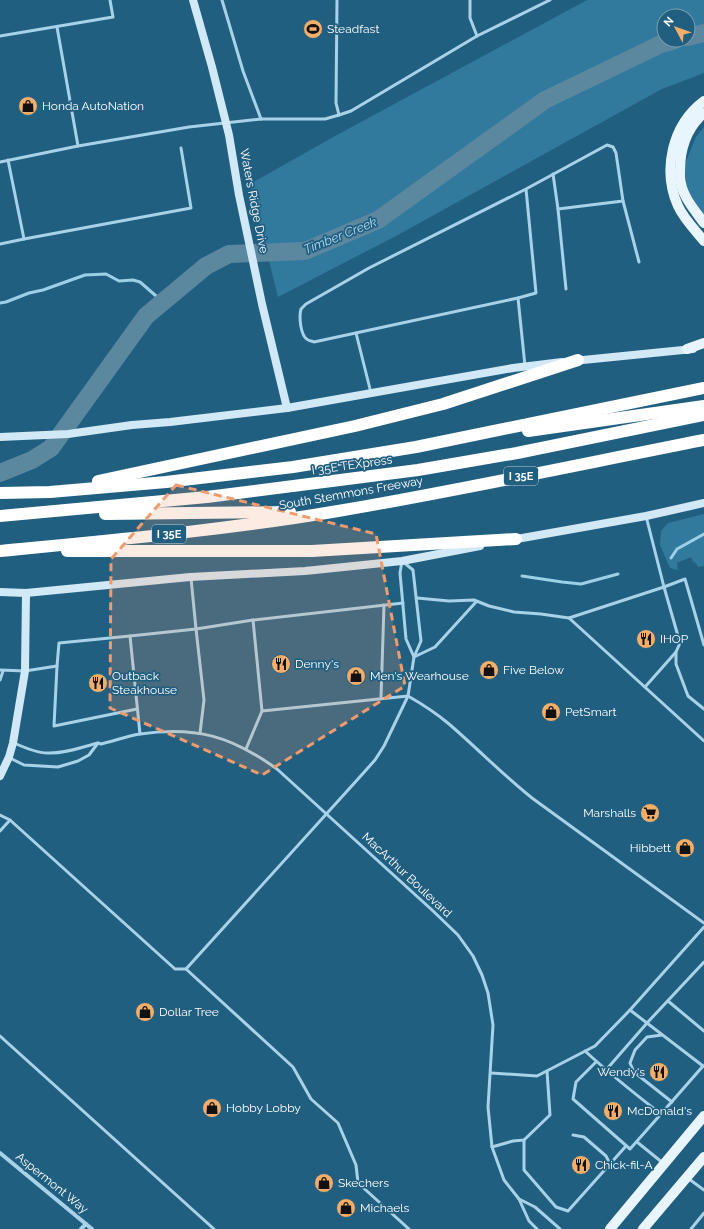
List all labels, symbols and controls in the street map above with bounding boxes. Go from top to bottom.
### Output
north arrow [656,8,696,48]
text: N [661,14,676,29]
sports icon: Steadfast [302,18,324,40]
place label: Steadfast [327,22,379,36]
shop icon: Honda AutoNation [17,95,39,117]
place label: Honda AutoNation [42,99,144,113]
street label: Waters Ridge Drive [237,147,271,255]
water label: Timber Creek [301,214,379,257]
street label: I 35E TEXpress [311,452,393,478]
road number: I 35E [504,467,538,485]
street label: South Stemmons Freeway [278,473,424,513]
road number: I 35E [152,525,186,543]
restaurant icon: IHOP [635,628,657,650]
place label: IHOP [660,632,689,646]
restaurant icon: Denny's [270,653,292,675]
place label: Denny's [295,657,339,671]
shop icon: Five Below [478,659,500,681]
place label: Five Below [503,663,564,677]
shop icon: Men's Wearhouse [345,665,367,687]
place label: Outback Steakhouse [112,669,177,697]
place label: Men's Wearhouse [370,669,469,683]
restaurant icon: Outback Steakhouse [87,672,109,694]
shop icon: PetSmart [540,701,562,723]
place label: PetSmart [565,705,616,719]
supermarket icon: Marshalls [639,802,661,824]
place label: Marshalls [583,806,636,820]
street label: MacArthur Boulevard [359,830,455,920]
shop icon: Hibbett [674,837,696,859]
place label: Hibbett [630,841,671,855]
shop icon: Dollar Tree [134,1001,156,1023]
place label: Dollar Tree [159,1005,219,1019]
restaurant icon: Wendy's [648,1061,670,1083]
place label: Wendy's [597,1065,645,1079]
shop icon: Hobby Lobby [201,1097,223,1119]
restaurant icon: McDonald's [602,1100,624,1122]
place label: Hobby Lobby [226,1101,301,1115]
place label: McDonald's [627,1104,692,1118]
street label: Aspermont Way [13,1150,91,1217]
restaurant icon: Chick-fil-A [570,1154,592,1176]
place label: Chick-fil-A [595,1158,653,1172]
shop icon: Skechers [313,1172,335,1194]
place label: Skechers [338,1176,389,1190]
shop icon: Michaels [335,1197,357,1219]
place label: Michaels [360,1201,410,1215]

